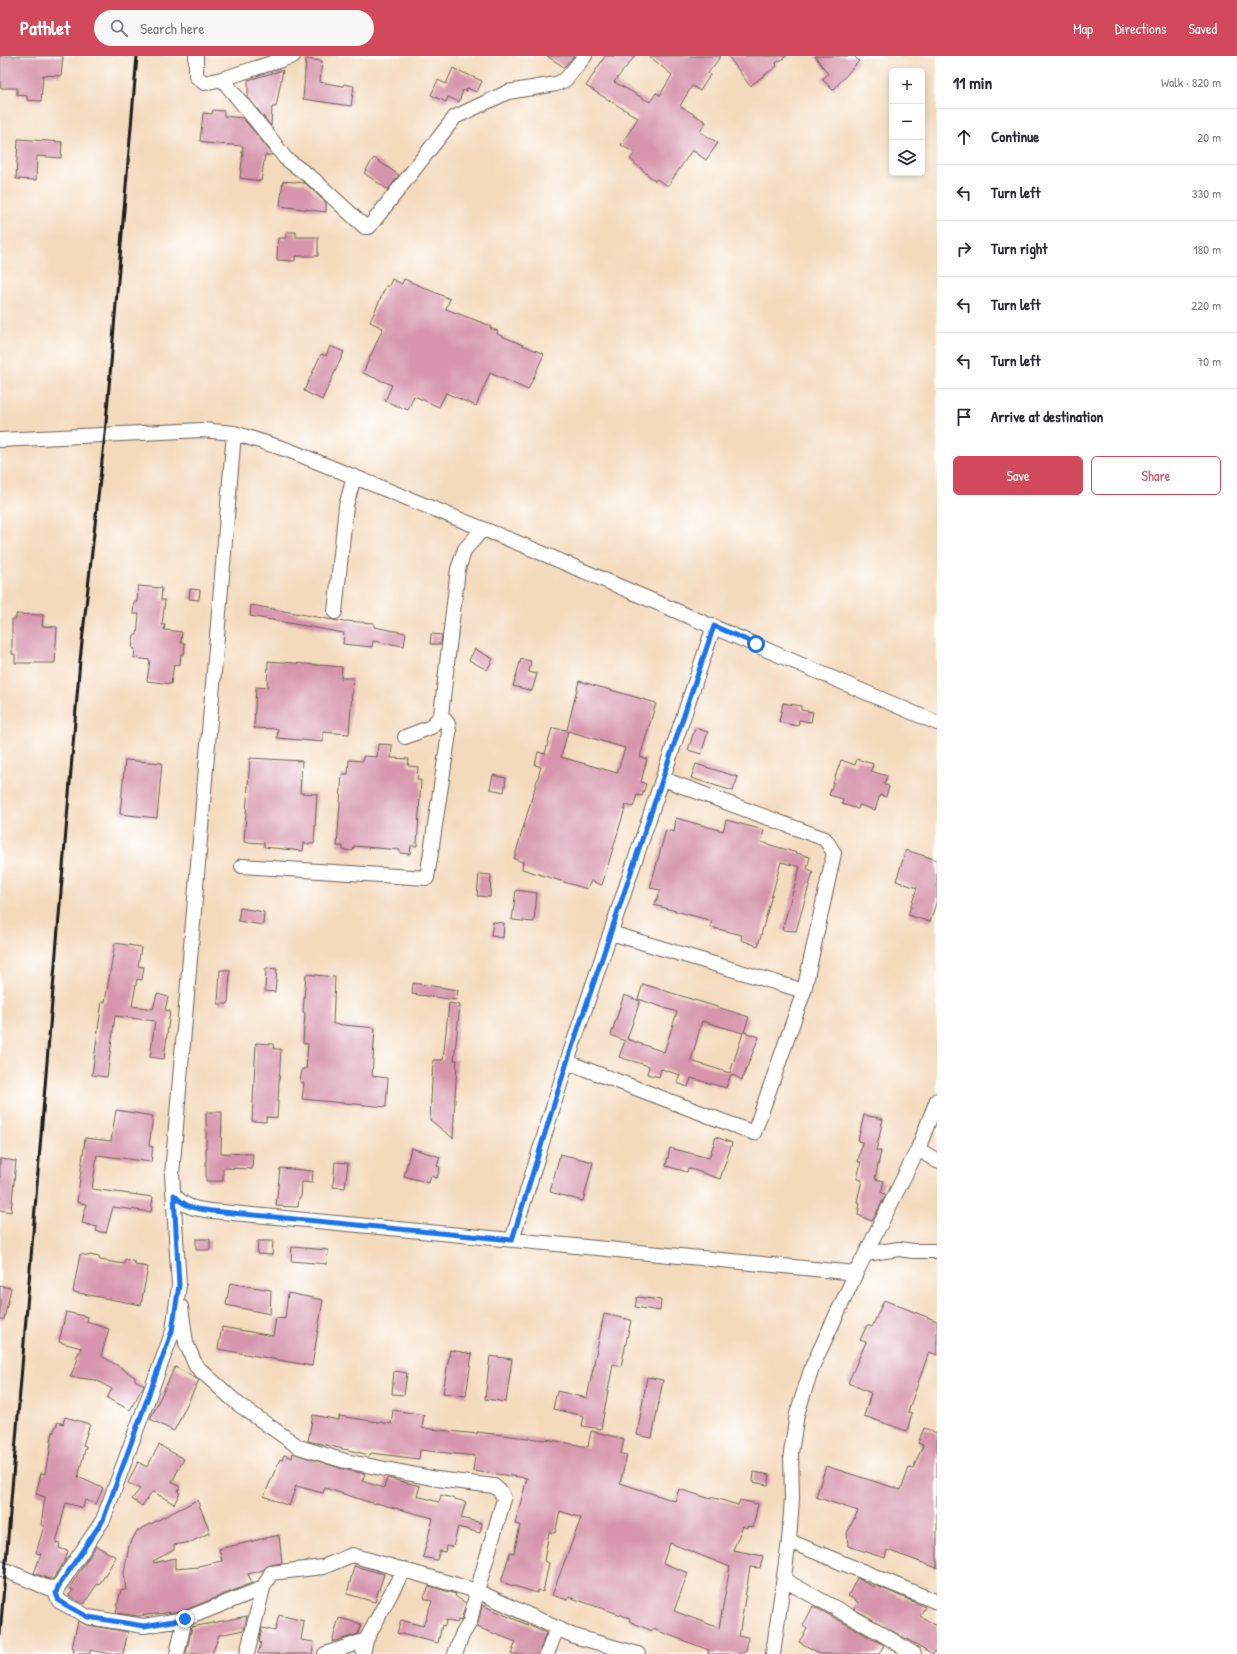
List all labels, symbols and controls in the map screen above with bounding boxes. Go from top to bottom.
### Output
search box [94,10,374,46]
text: Pathlet [20,15,70,41]
icon: search [108,17,130,39]
text: Search here [140,18,204,39]
text: Map [1073,19,1093,38]
text: Directions [1115,19,1166,38]
text: Saved [1188,19,1217,38]
map controls [889,68,925,176]
button: + [889,68,925,104]
text: 11 min [953,71,992,94]
text: Walk · 820 m [1161,73,1221,91]
button: − [889,104,925,140]
icon: ahead [953,126,975,148]
text: Continue [991,126,1039,147]
text: 20 m [1197,128,1221,146]
button: layers [889,140,925,176]
icon: left [953,182,975,204]
text: Turn left [991,182,1041,203]
text: 330 m [1192,184,1221,202]
icon: right [953,238,975,260]
text: Turn right [991,238,1047,259]
text: 180 m [1193,240,1221,258]
icon: left [953,294,975,316]
text: Turn left [991,294,1041,315]
text: 220 m [1191,296,1221,314]
icon: left [953,350,975,372]
text: Turn left [991,350,1041,371]
text: 70 m [1197,352,1221,370]
icon: arrive [953,406,975,428]
text: Arrive at destination [991,406,1103,427]
button: Save [953,456,1083,495]
button: Share [1091,456,1221,495]
route start [747,635,765,653]
route end [176,1610,194,1628]

